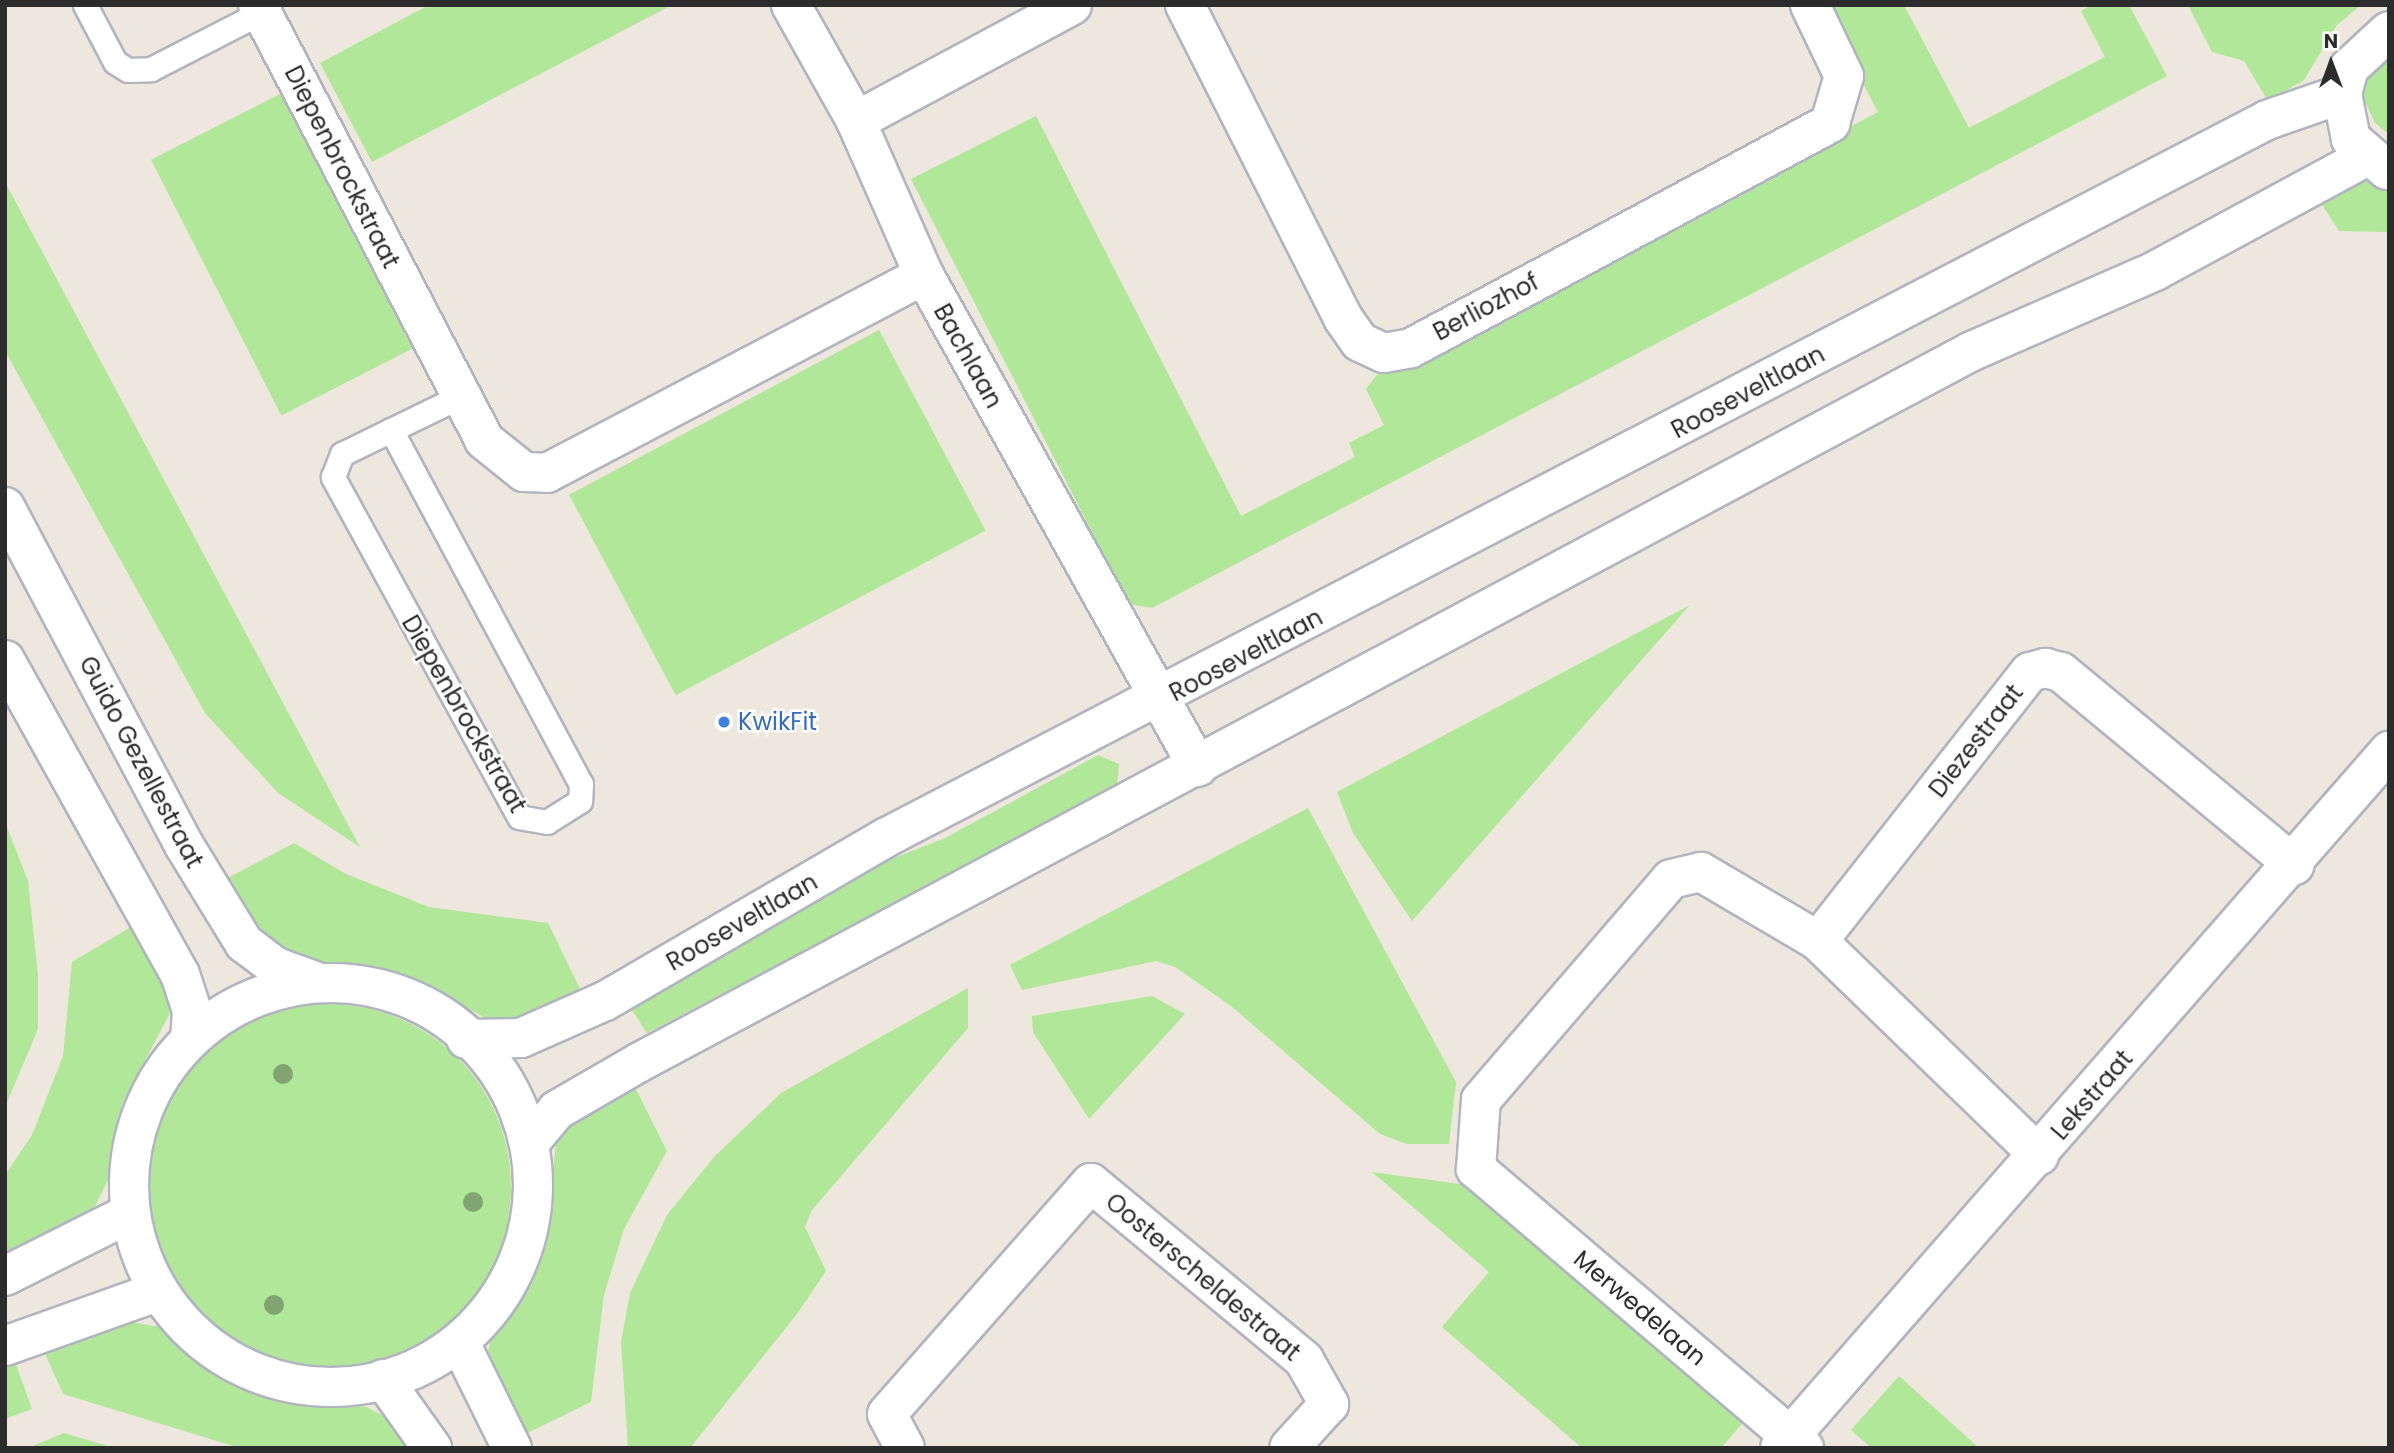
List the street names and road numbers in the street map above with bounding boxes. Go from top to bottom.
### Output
street label: Diepenbrockstraat [279,61,405,273]
street label: Berliozhof [1428,267,1544,347]
street label: Bachlaan [928,299,1008,413]
street label: Rooseveltlaan [1666,340,1830,444]
street label: Rooseveltlaan [1164,603,1328,707]
street label: Diepenbrockstraat [396,610,532,818]
street label: Guido Gezellestraat [73,651,209,873]
street label: Diezestraat [1923,679,2029,803]
street label: Rooseveltlaan [661,867,823,977]
street label: Lekstraat [2045,1044,2139,1146]
street label: Oosterscheldestraat [1100,1187,1306,1367]
street label: Merwedelaan [1568,1244,1712,1372]

